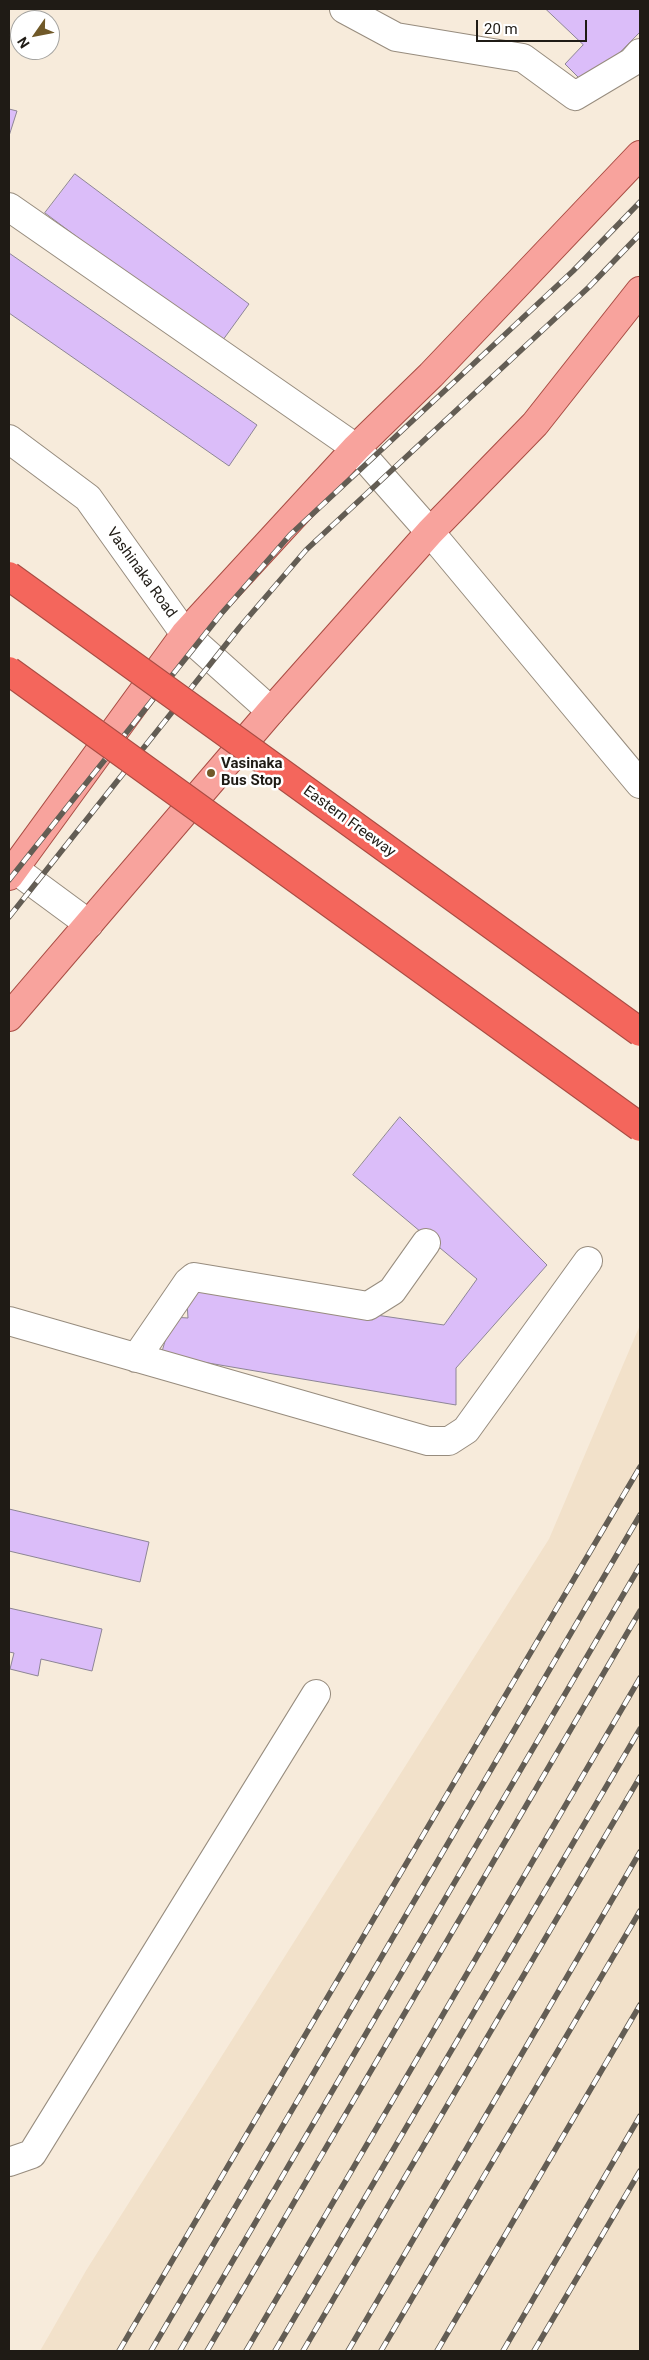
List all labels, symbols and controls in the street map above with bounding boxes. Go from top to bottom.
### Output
north arrow [10,10,60,60]
scale bar [479,10,590,42]
text: 20 m [484,20,518,38]
text: N [14,34,33,51]
street label: Vashinaka Road [102,524,180,622]
place label: Vasinaka Bus Stop [221,755,283,790]
marker: Vasinaka Bus Stop [205,767,217,779]
street label: Eastern Freeway [299,782,399,862]

